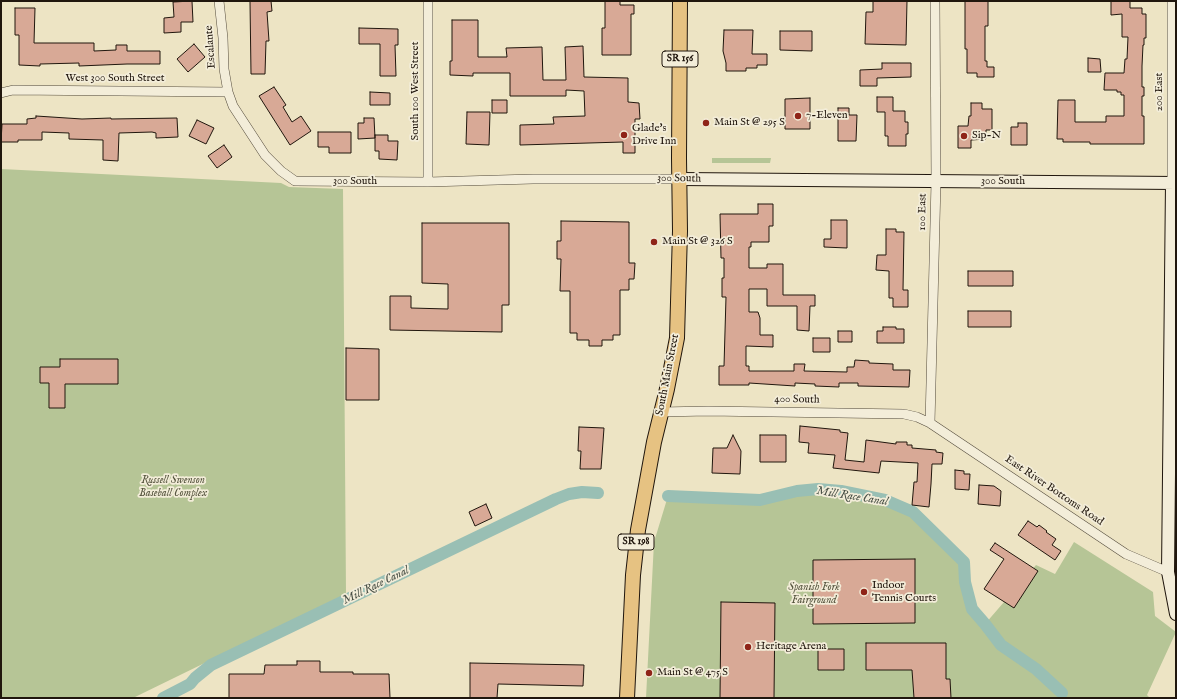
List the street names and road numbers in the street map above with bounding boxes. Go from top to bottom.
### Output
street label: Escalante [203,25,219,69]
street label: South 100 West Street [409,42,423,140]
road number: SR 156 [662,51,698,67]
street label: West 300 South Street [66,72,164,86]
street label: 200 East [1153,73,1167,111]
street label: 300 South [657,172,701,186]
street label: 300 South [333,175,377,189]
street label: 300 South [981,175,1025,189]
street label: 100 East [916,193,930,231]
street label: South Main Street [654,333,682,417]
street label: 400 South [774,393,820,407]
street label: East River Bottoms Road [1002,453,1106,529]
road number: SR 198 [618,534,654,550]

